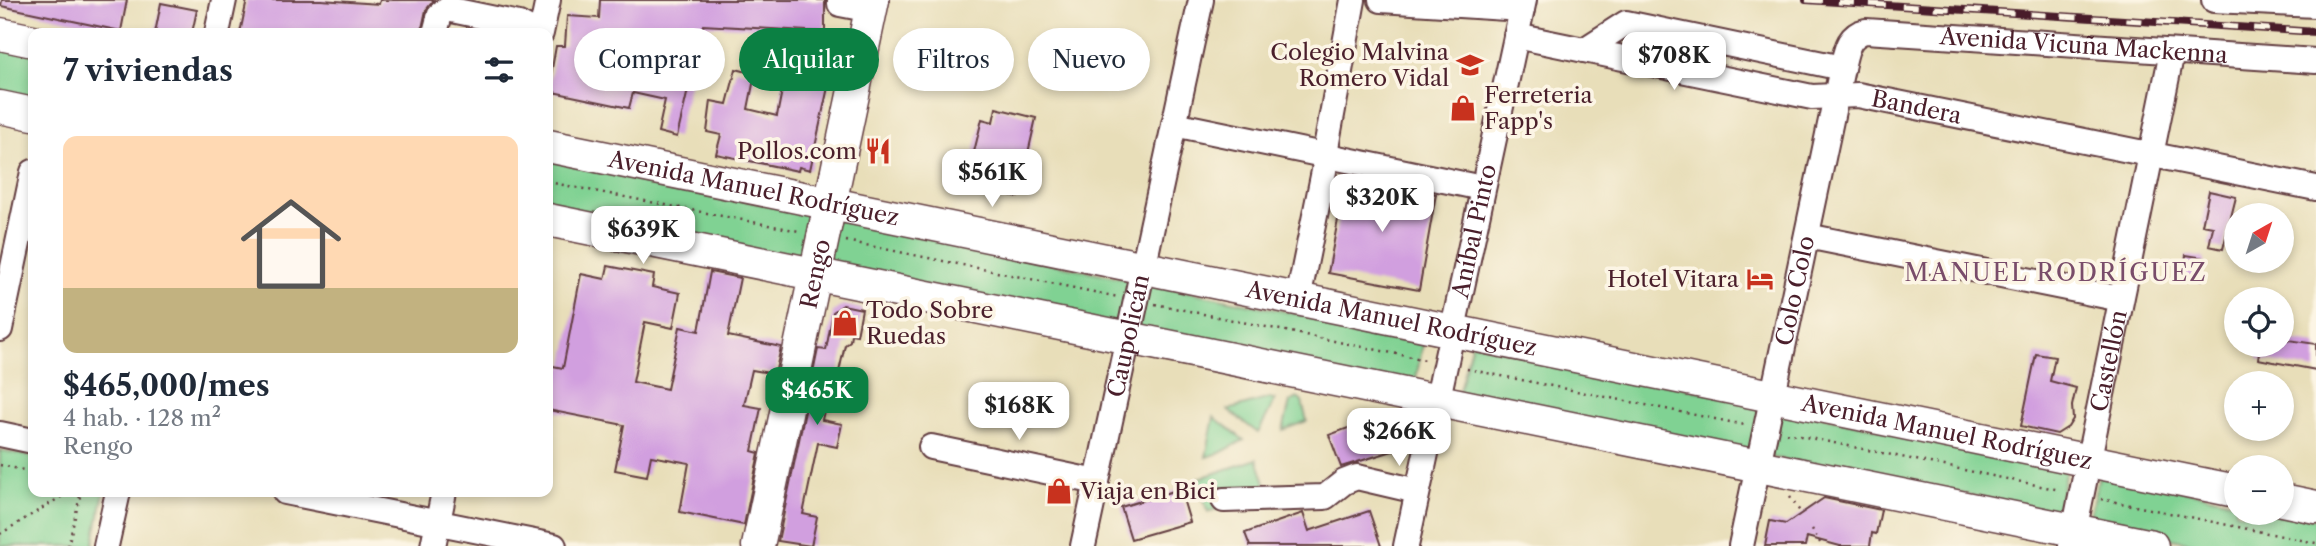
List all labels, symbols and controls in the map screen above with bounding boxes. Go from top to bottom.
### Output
street label: Avenida Vicuña Mackenna [1938,22,2229,69]
chip: Comprar [574,28,725,91]
chip: Alquilar [739,28,879,91]
chip: Filtros [893,28,1014,91]
chip: Nuevo [1028,28,1150,91]
pin: $708K [1625,32,1723,92]
place label: Colegio Malvina Romero Vidal [1270,38,1450,92]
text: $708K [1638,41,1710,69]
school or university icon: Colegio Malvina Romero Vidal [1455,50,1485,80]
icon: filters [480,51,518,89]
text: 7 viviendas [63,52,233,89]
place label: Ferreteria Fapp's [1484,81,1594,135]
street label: Bandera [1869,84,1965,130]
shop icon: Ferreteria Fapp's [1448,93,1478,123]
restaurant icon: Pollos.com [863,136,893,166]
place label: Pollos.com [737,137,857,165]
street label: Avenida Manuel Rodríguez [605,145,902,231]
pin: $561K [943,150,1041,209]
text: $561K [958,158,1026,186]
street label: Aníbal Pinto [1446,162,1502,302]
pin: $320K [1333,174,1431,234]
icon: home [228,181,354,307]
text: $320K [1346,183,1418,211]
north arrow [2224,203,2294,273]
map controls [2224,203,2294,525]
pin: $639K [594,206,692,266]
text: $639K [607,215,679,243]
street label: Colo Colo [1770,233,1820,348]
street label: Rengo [794,237,836,311]
district label: MANUEL RODRÍGUEZ [1904,257,2208,287]
hotel icon: Hotel Vitara [1745,264,1775,294]
place label: Hotel Vitara [1607,265,1740,293]
street label: Caupolicán [1102,272,1155,400]
street label: Avenida Manuel Rodríguez [1243,275,1539,362]
button: locate [2224,287,2294,357]
place label: Todo Sobre Ruedas [866,296,993,350]
shop icon: Todo Sobre Ruedas [830,308,860,338]
street label: Castellón [2085,308,2133,414]
text: $465,000/mes [63,367,270,404]
pin: $465K [768,368,866,427]
button: + [2224,371,2294,441]
text: $465K [781,376,853,404]
pin: $168K [970,382,1068,442]
street label: Avenida Manuel Rodríguez [1798,388,2095,475]
text: $168K [984,391,1054,419]
text: 4 hab. · 128 m² [63,404,221,432]
pin: $266K [1350,408,1448,468]
text: $266K [1363,417,1435,445]
text: Rengo [63,432,133,460]
button: − [2224,455,2294,525]
shop icon: Viaja en Bici [1044,476,1074,506]
place label: Viaja en Bici [1079,477,1216,505]

